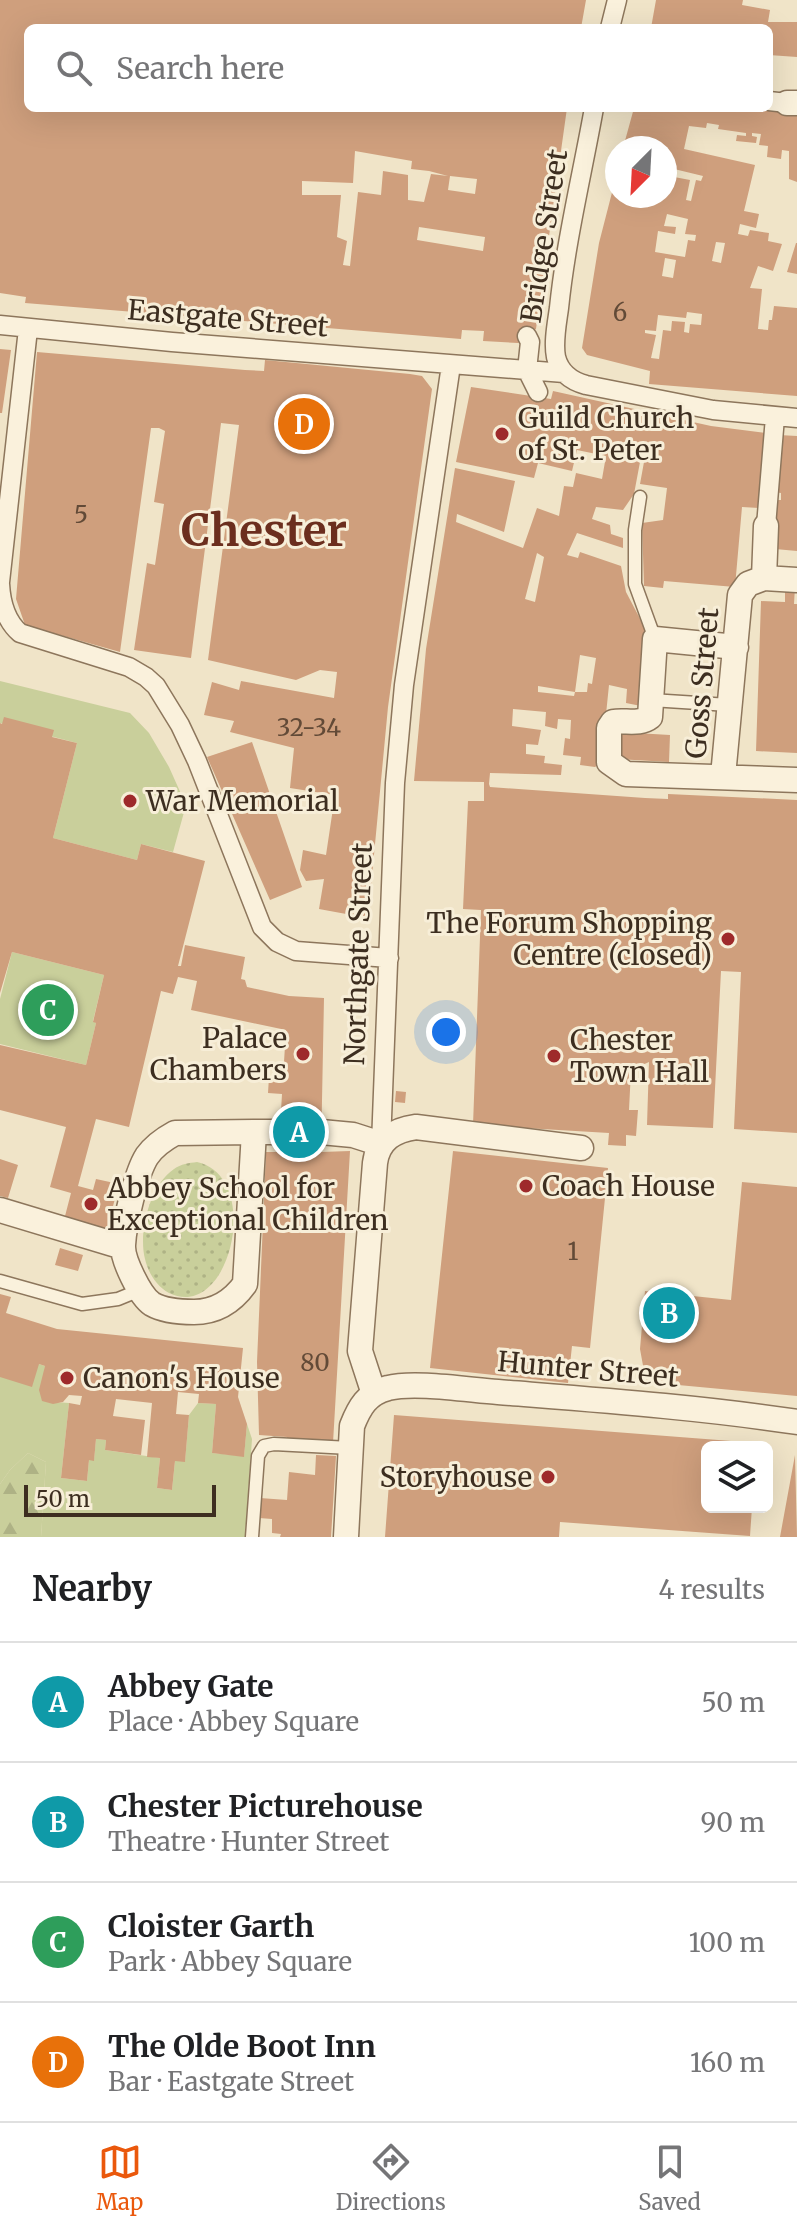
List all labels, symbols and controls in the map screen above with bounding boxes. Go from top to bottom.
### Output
search box [24,24,773,112]
icon: search [52,46,96,90]
text: Search here [116,49,284,87]
north arrow [605,136,677,208]
street label: Bridge Street [513,147,575,325]
street label: Eastgate Street [126,291,330,345]
house number: 6 [613,297,627,328]
pin: D [278,394,330,454]
place label: Guild Church of St. Peter [518,400,694,468]
marker: Guild Church of St. Peter [493,425,511,443]
house number: 5 [74,499,88,530]
district label: Chester [181,503,347,558]
street label: Goss Street [677,606,727,760]
house number: 32-34 [277,712,341,743]
place label: War Memorial [145,783,339,819]
marker: War Memorial [121,792,139,810]
street label: Northgate Street [336,842,380,1066]
place label: The Forum Shopping Centre (closed) [426,905,712,973]
marker: The Forum Shopping Centre (closed) [719,930,737,948]
pin: C [22,980,74,1040]
your location [426,1012,466,1052]
place label: Palace Chambers [150,1020,287,1088]
place label: Chester Town Hall [570,1022,709,1090]
marker: Palace Chambers [294,1045,312,1063]
marker: Chester Town Hall [545,1047,563,1065]
pin: A [273,1102,325,1162]
place label: Coach House [542,1168,715,1204]
place label: Abbey School for Exceptional Children [106,1170,389,1238]
marker: Coach House [517,1177,535,1195]
marker: Abbey School for Exceptional Children [82,1195,100,1213]
house number: 1 [568,1236,579,1267]
pin: B [643,1283,695,1343]
street label: Hunter Street [496,1343,680,1395]
house number: 80 [300,1347,330,1378]
place label: Canon's House [83,1360,280,1396]
marker: Canon's House [58,1369,76,1387]
map controls [701,1441,773,1513]
button: layers [701,1441,773,1513]
place label: Storyhouse [380,1459,532,1495]
marker: Storyhouse [539,1468,557,1486]
scale bar [24,1481,216,1517]
text: 50 m [36,1485,90,1513]
text: Nearby [32,1568,152,1610]
text: 4 results [658,1573,765,1606]
text: Abbey Gate [108,1667,274,1705]
text: A [49,1686,67,1719]
text: 50 m [701,1686,765,1719]
text: Place · Abbey Square [108,1705,359,1738]
text: Chester Picturehouse [108,1787,423,1825]
text: B [49,1806,67,1839]
text: 90 m [701,1806,765,1839]
text: Theatre · Hunter Street [108,1825,390,1858]
text: Cloister Garth [108,1907,314,1945]
text: C [49,1926,67,1959]
text: 100 m [689,1926,765,1959]
text: Park · Abbey Square [108,1945,352,1978]
text: The Olde Boot Inn [108,2027,376,2065]
text: D [48,2046,68,2079]
text: 160 m [690,2046,765,2079]
text: Bar · Eastgate Street [108,2065,354,2098]
tab: Map [96,2140,143,2216]
tab: Directions [336,2140,446,2216]
tab: Saved [638,2140,701,2216]

